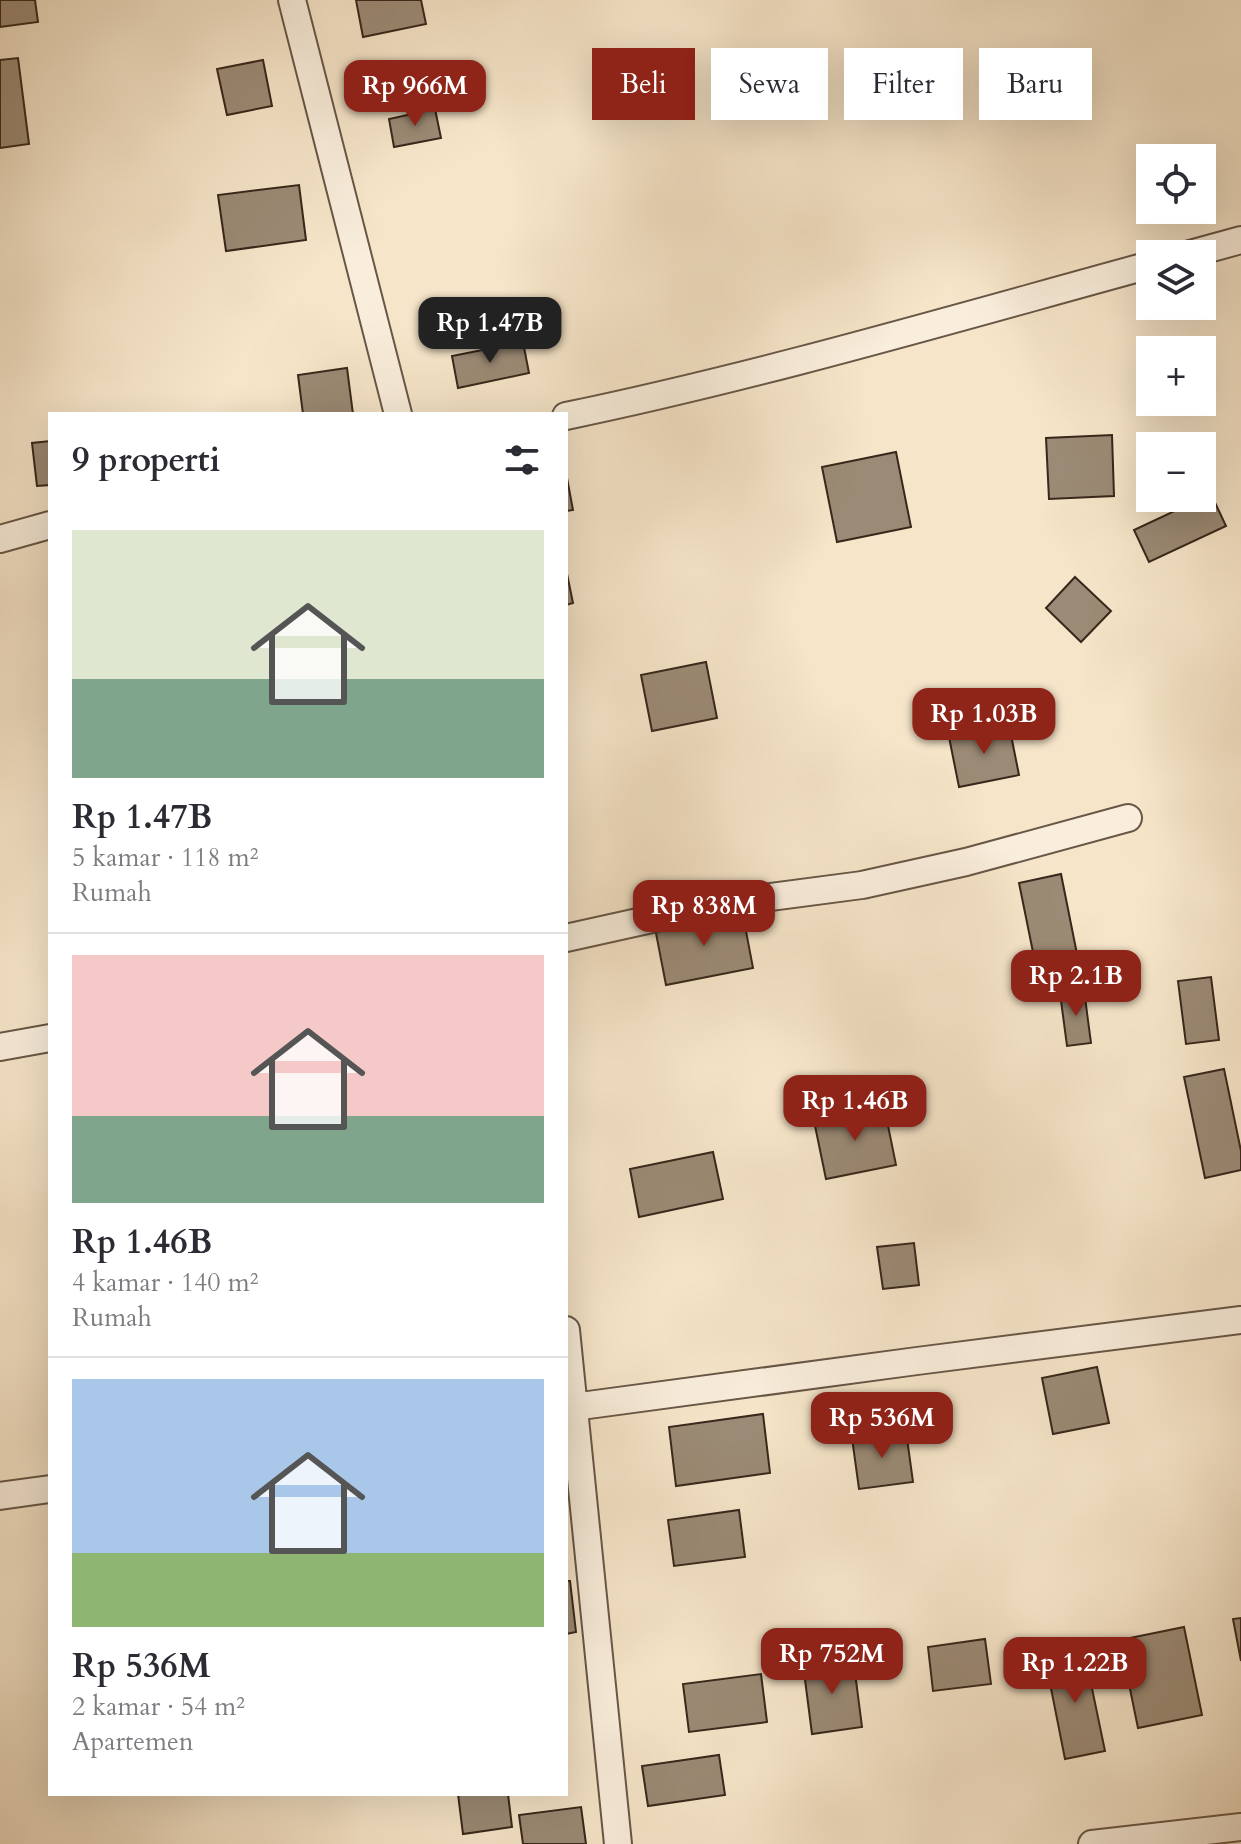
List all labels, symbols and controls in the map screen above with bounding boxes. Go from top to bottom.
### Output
chip: Beli [592,48,695,120]
chip: Sewa [711,48,828,120]
chip: Filter [844,48,963,120]
chip: Baru [979,48,1092,120]
pin: Rp 966M [341,60,489,128]
text: Rp 966M [362,68,468,103]
map controls [1136,144,1216,512]
button: locate [1136,144,1216,224]
button: layers [1136,240,1216,320]
pin: Rp 1.47B [407,297,573,365]
text: Rp 1.47B [436,305,544,340]
button: + [1136,336,1216,416]
button: − [1136,432,1216,512]
text: 9 properti [72,437,220,483]
icon: filters [500,438,544,482]
icon: home [236,582,380,726]
pin: Rp 1.03B [901,688,1067,756]
text: Rp 1.03B [930,696,1038,731]
text: Rp 1.47B [72,794,212,840]
text: 5 kamar · 118 m² [72,840,258,875]
text: Rumah [72,875,152,910]
pin: Rp 838M [630,880,778,948]
text: Rp 838M [651,888,757,923]
pin: Rp 2.1B [1002,950,1150,1018]
text: Rp 2.1B [1029,958,1123,993]
icon: home [236,1007,380,1151]
pin: Rp 1.46B [772,1075,938,1143]
text: Rp 1.46B [801,1083,909,1118]
text: Rp 1.46B [72,1219,212,1265]
text: 4 kamar · 140 m² [72,1265,258,1300]
text: Rumah [72,1300,152,1335]
pin: Rp 536M [808,1392,956,1460]
text: Rp 536M [829,1400,935,1435]
icon: home [236,1431,380,1575]
pin: Rp 752M [758,1628,906,1696]
text: Rp 752M [779,1636,885,1671]
pin: Rp 1.22B [992,1637,1158,1705]
text: Rp 536M [72,1643,211,1689]
text: Rp 1.22B [1021,1645,1129,1680]
text: 2 kamar · 54 m² [72,1689,245,1724]
text: Apartemen [72,1724,194,1759]

